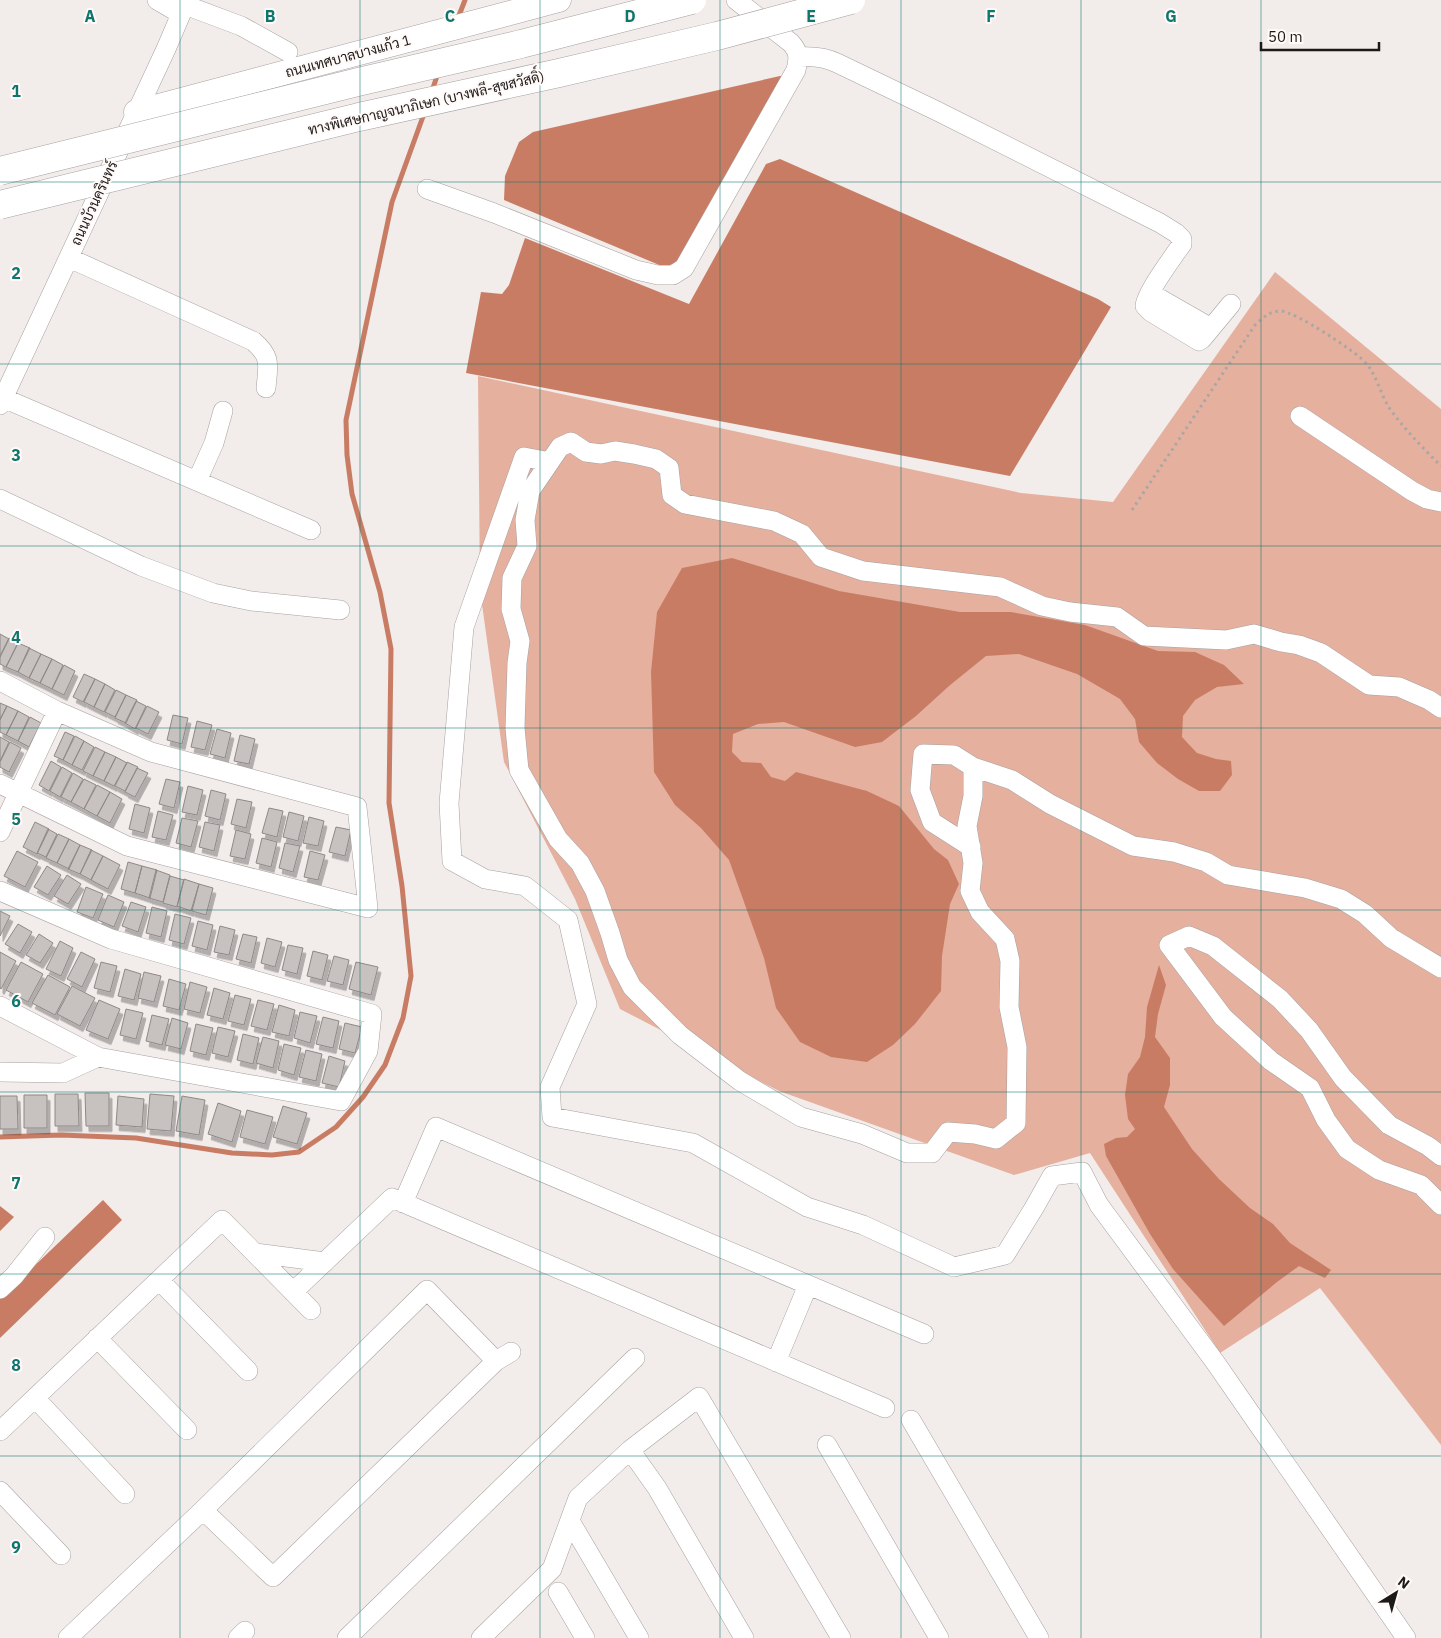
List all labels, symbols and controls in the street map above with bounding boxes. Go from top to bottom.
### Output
text: A [85,6,96,26]
text: B [265,6,276,26]
text: C [445,6,455,26]
text: D [624,6,636,26]
text: E [806,6,816,26]
text: F [986,6,996,26]
text: G [1165,6,1177,26]
scale bar [1261,20,1378,52]
text: 50 m [1268,27,1303,46]
street label: ถนนเทศบาลบางแก้ว 1 [283,31,413,81]
street label: ทางพิเศษกาญจนาภิเษก (บางพลี-สุขสวัสดิ์) [305,64,546,140]
text: 1 [11,81,21,101]
street label: ถนนบัวนครินทร์ [67,158,122,248]
text: 2 [11,263,21,283]
text: 3 [11,445,21,465]
text: 4 [11,627,21,647]
text: 5 [11,809,21,829]
text: 6 [11,991,21,1011]
text: 7 [11,1173,21,1193]
text: 8 [11,1355,21,1375]
text: 9 [11,1537,21,1557]
north arrow [1371,1568,1421,1618]
text: N [1394,1572,1413,1593]

